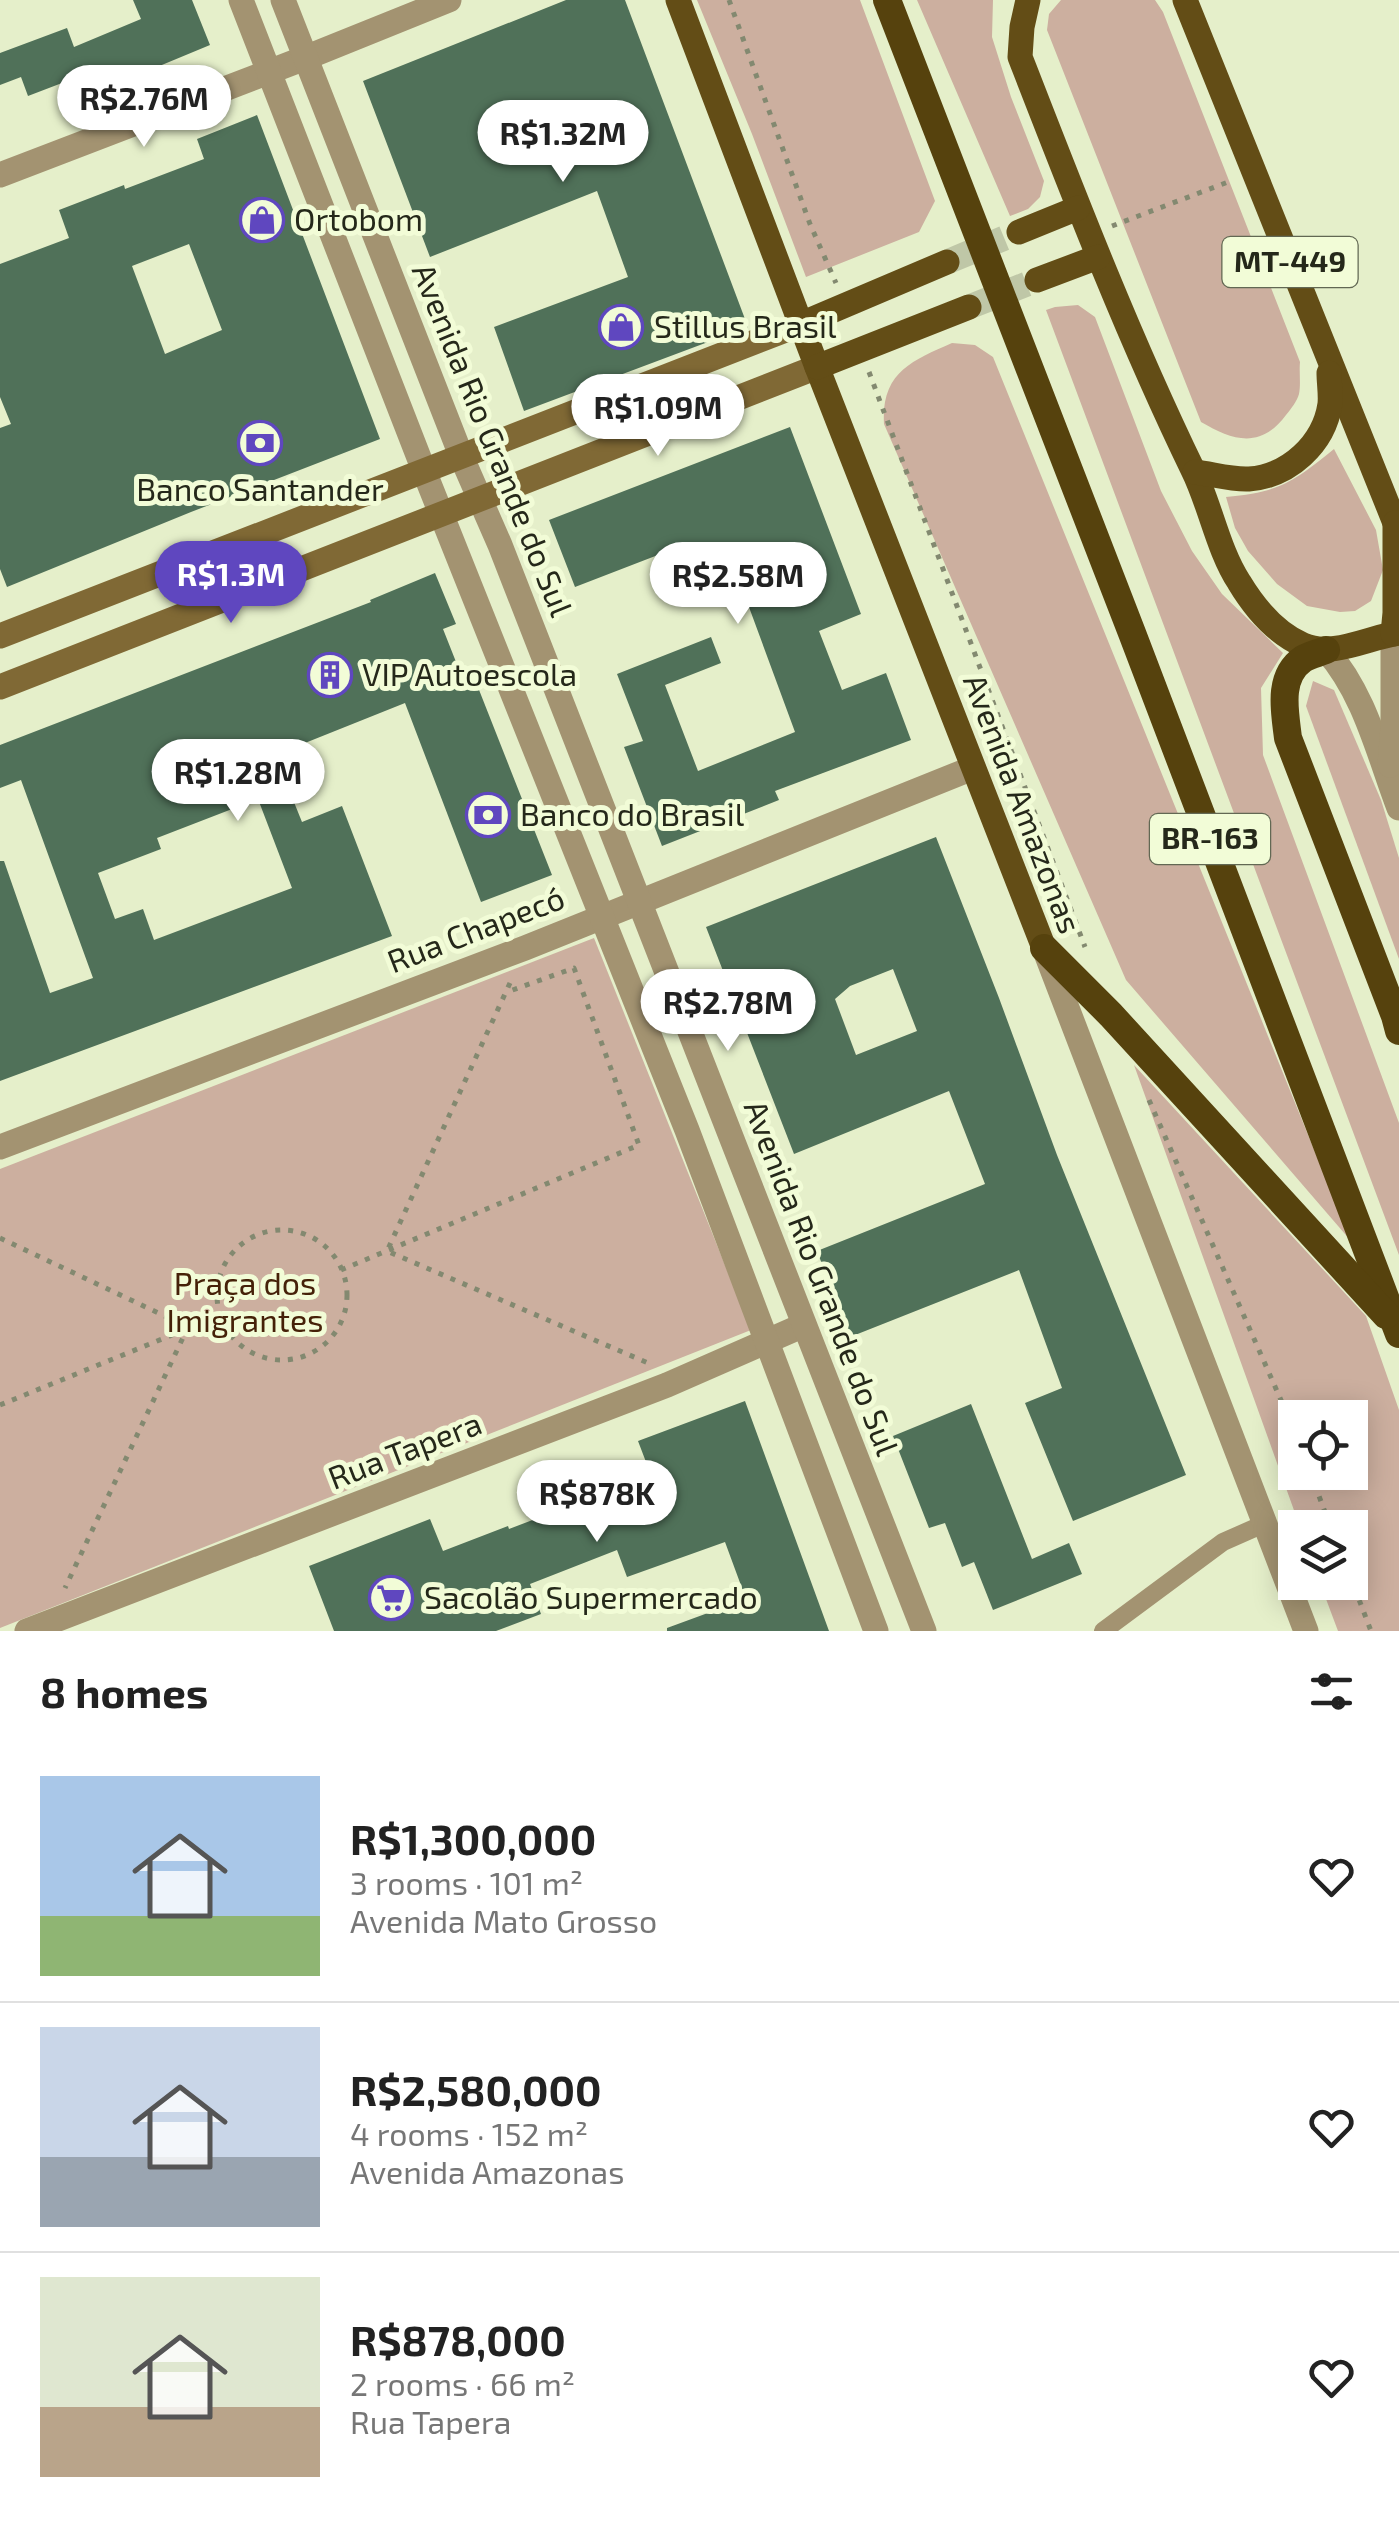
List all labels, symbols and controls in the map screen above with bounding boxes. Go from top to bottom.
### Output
pin: R$2.76M [52,65,236,150]
text: R$2.76M [79,78,209,116]
pin: R$1.32M [471,100,655,185]
text: R$1.32M [500,113,626,151]
shop icon: Ortobom [239,197,285,243]
place label: Ortobom [294,199,423,237]
road number: MT-449 [1222,237,1358,287]
street label: Avenida Rio Grande do Sul [406,257,582,622]
shop icon: Stillus Brasil [598,304,644,350]
place label: Stillus Brasil [654,306,837,344]
pin: R$1.09M [566,374,750,459]
text: R$1.09M [593,387,723,425]
bank icon: Banco Santander [237,420,283,466]
place label: Banco Santander [136,469,384,507]
pin: R$1.3M [150,541,312,626]
pin: R$2.58M [646,542,830,627]
text: R$1.3M [177,554,285,592]
text: R$2.58M [672,555,804,593]
building icon: VIP Autoescola [307,652,353,698]
place label: VIP Autoescola [362,654,577,692]
street label: Avenida Amazonas [957,668,1091,938]
pin: R$1.28M [146,739,330,824]
text: R$1.28M [174,752,302,790]
bank icon: Banco do Brasil [465,792,511,838]
place label: Banco do Brasil [520,794,745,832]
road number: BR-163 [1150,814,1270,864]
street label: Rua Chapecó [381,877,569,979]
pin: R$2.78M [636,969,820,1054]
text: R$2.78M [663,982,793,1020]
street label: Avenida Rio Grande do Sul [738,1095,908,1460]
park label: Praça dos Imigrantes [167,1263,323,1338]
map controls [1278,1400,1368,1600]
button: locate [1278,1400,1368,1490]
street label: Rua Tapera [322,1402,486,1496]
pin: R$878K [516,1460,678,1545]
text: R$878K [539,1473,655,1511]
button: layers [1278,1510,1368,1600]
supermarket icon: Sacolão Supermercado [368,1575,414,1621]
place label: Sacolão Supermercado [424,1577,758,1615]
icon: filters [1304,1664,1359,1719]
text: 8 homes [40,1666,208,1716]
text: R$1,300,000 [350,1813,596,1863]
icon: home [120,1816,240,1936]
icon: heart [1304,1849,1359,1904]
text: 3 rooms · 101 m² [350,1863,583,1901]
text: Avenida Mato Grosso [350,1901,657,1939]
text: R$2,580,000 [350,2064,602,2114]
icon: home [120,2067,240,2187]
icon: heart [1304,2100,1359,2155]
text: 4 rooms · 152 m² [350,2114,588,2152]
text: Avenida Amazonas [350,2152,624,2190]
text: R$878,000 [350,2314,566,2364]
icon: home [120,2317,240,2437]
icon: heart [1304,2350,1359,2405]
text: 2 rooms · 66 m² [350,2364,575,2402]
text: Rua Tapera [350,2402,511,2440]

